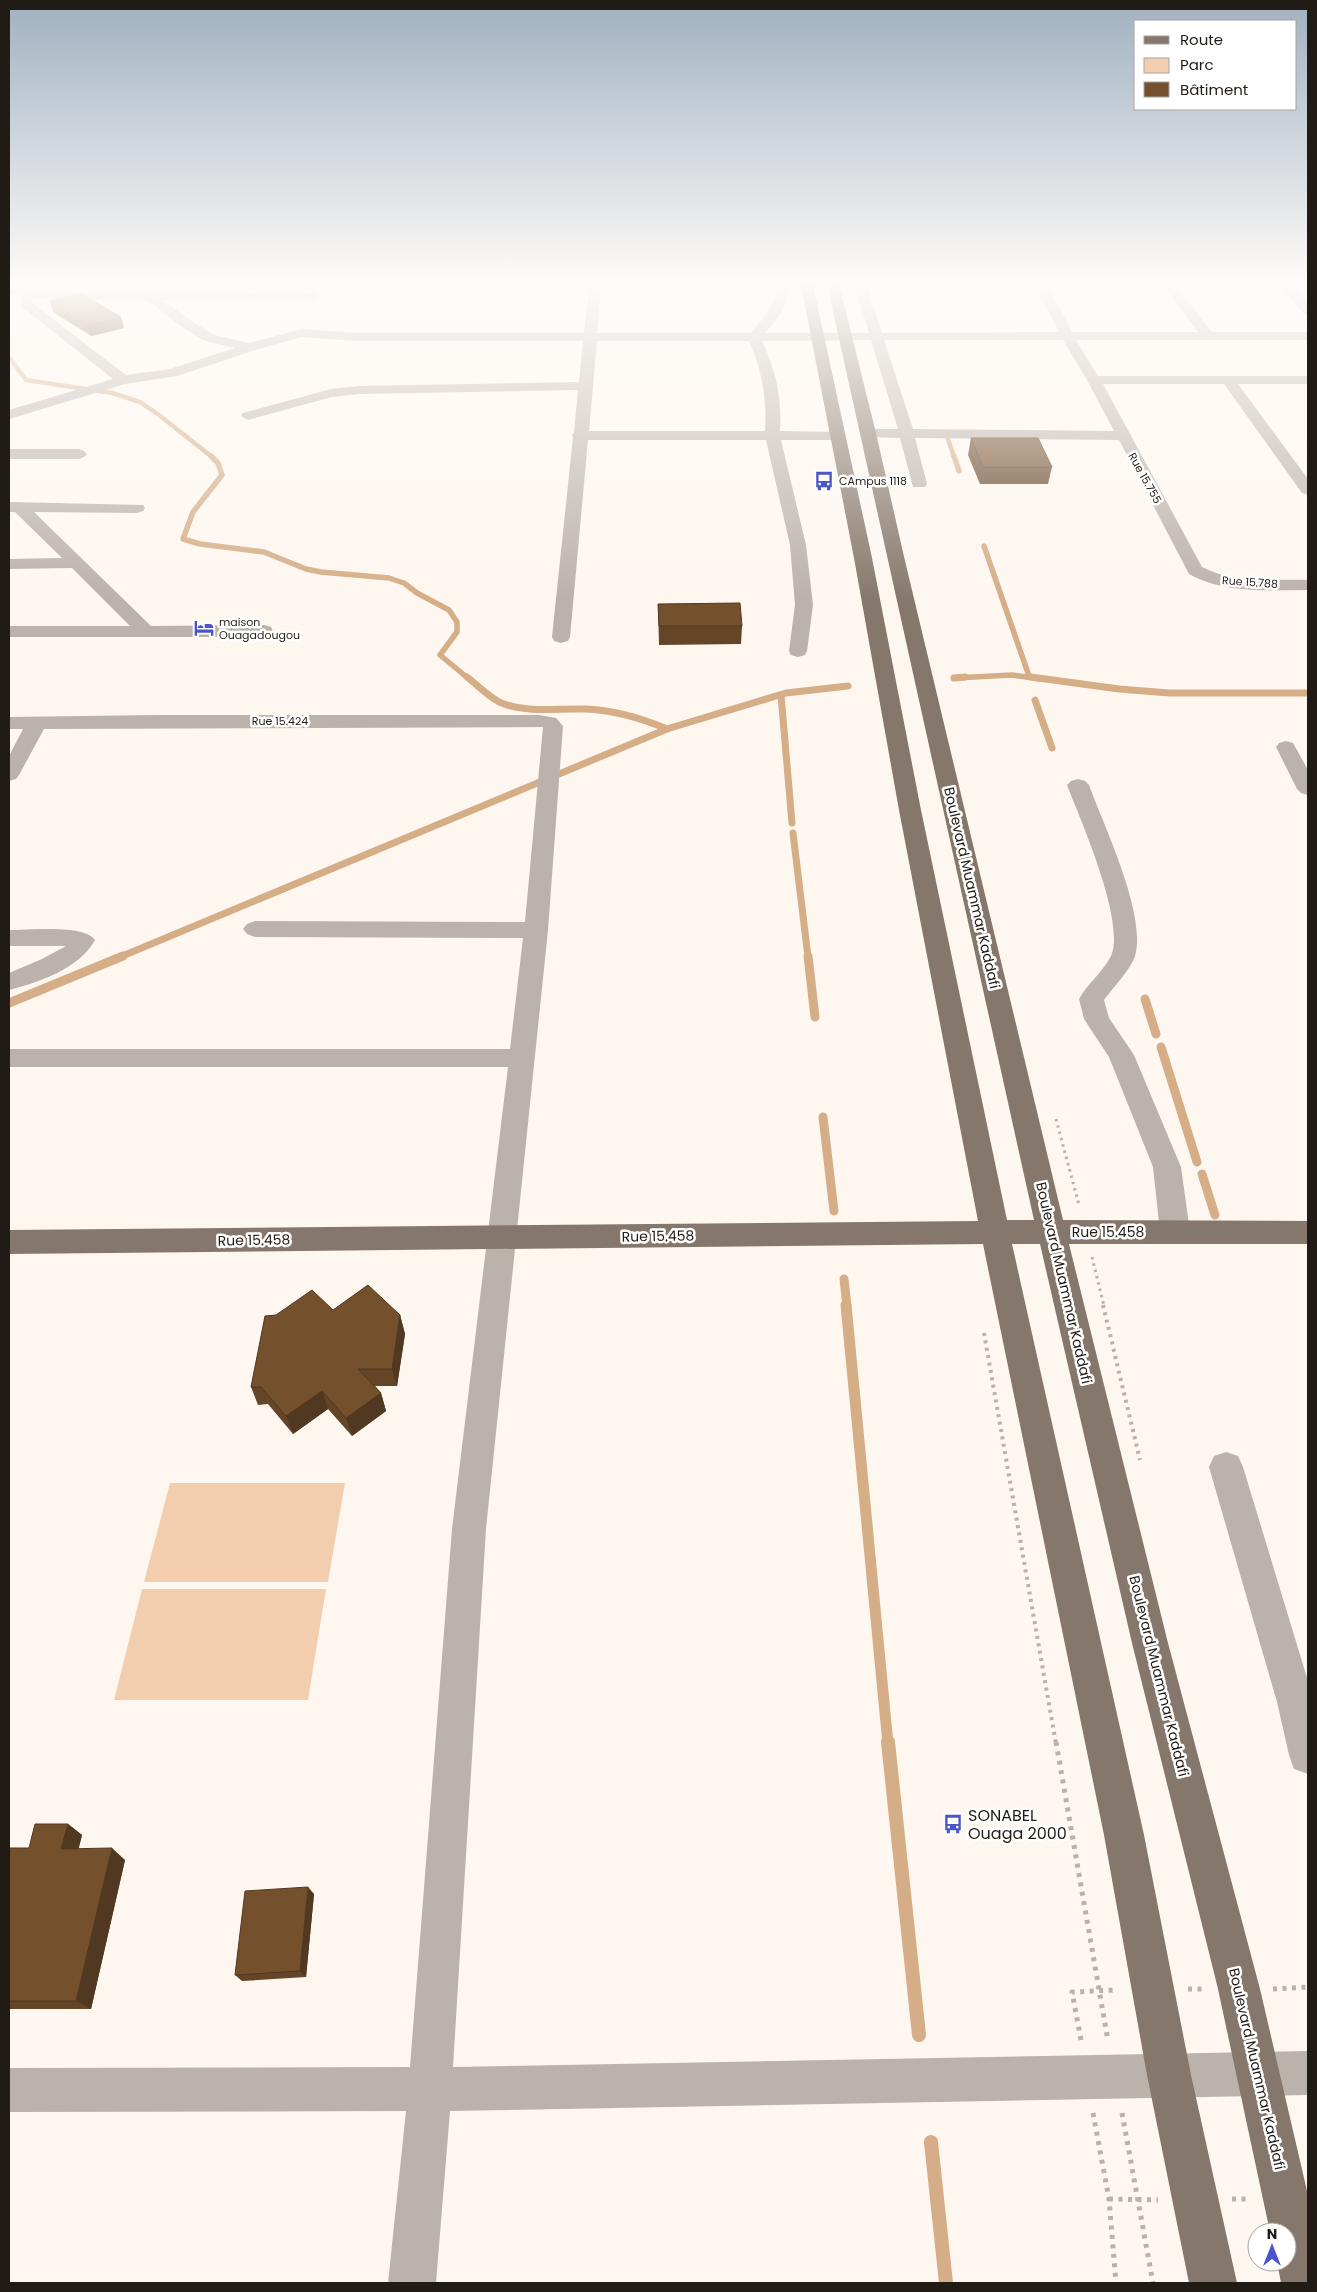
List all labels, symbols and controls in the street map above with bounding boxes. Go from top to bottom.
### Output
legend [1134,20,1297,110]
text: Route [1180,29,1223,50]
text: Parc [1180,54,1214,75]
text: Bâtiment [1180,79,1248,100]
street label: Rue 15.755 [1124,450,1166,506]
bus stop icon: CAmpus 1118 [813,470,835,492]
place label: CAmpus 1118 [839,473,907,489]
street label: Rue 15.788 [1221,572,1279,592]
place label: maison Ouagadougou [219,614,300,643]
hotel icon: maison Ouagadougou [193,617,215,639]
street label: Rue 15.424 [252,713,308,729]
street label: Boulevard Muammar Kaddafi [939,785,1005,991]
street label: Boulevard Muammar Kaddafi [1031,1180,1097,1386]
street label: Rue 15.458 [1072,1222,1144,1242]
street label: Rue 15.458 [622,1225,695,1247]
street label: Rue 15.458 [218,1229,291,1251]
street label: Boulevard Muammar Kaddafi [1124,1573,1194,1779]
place label: SONABEL Ouaga 2000 [968,1804,1067,1845]
bus stop icon: SONABEL Ouaga 2000 [942,1813,964,1835]
street label: Boulevard Muammar Kaddafi [1224,1966,1290,2172]
north arrow [1247,2222,1297,2272]
text: N [1267,2224,1277,2244]

